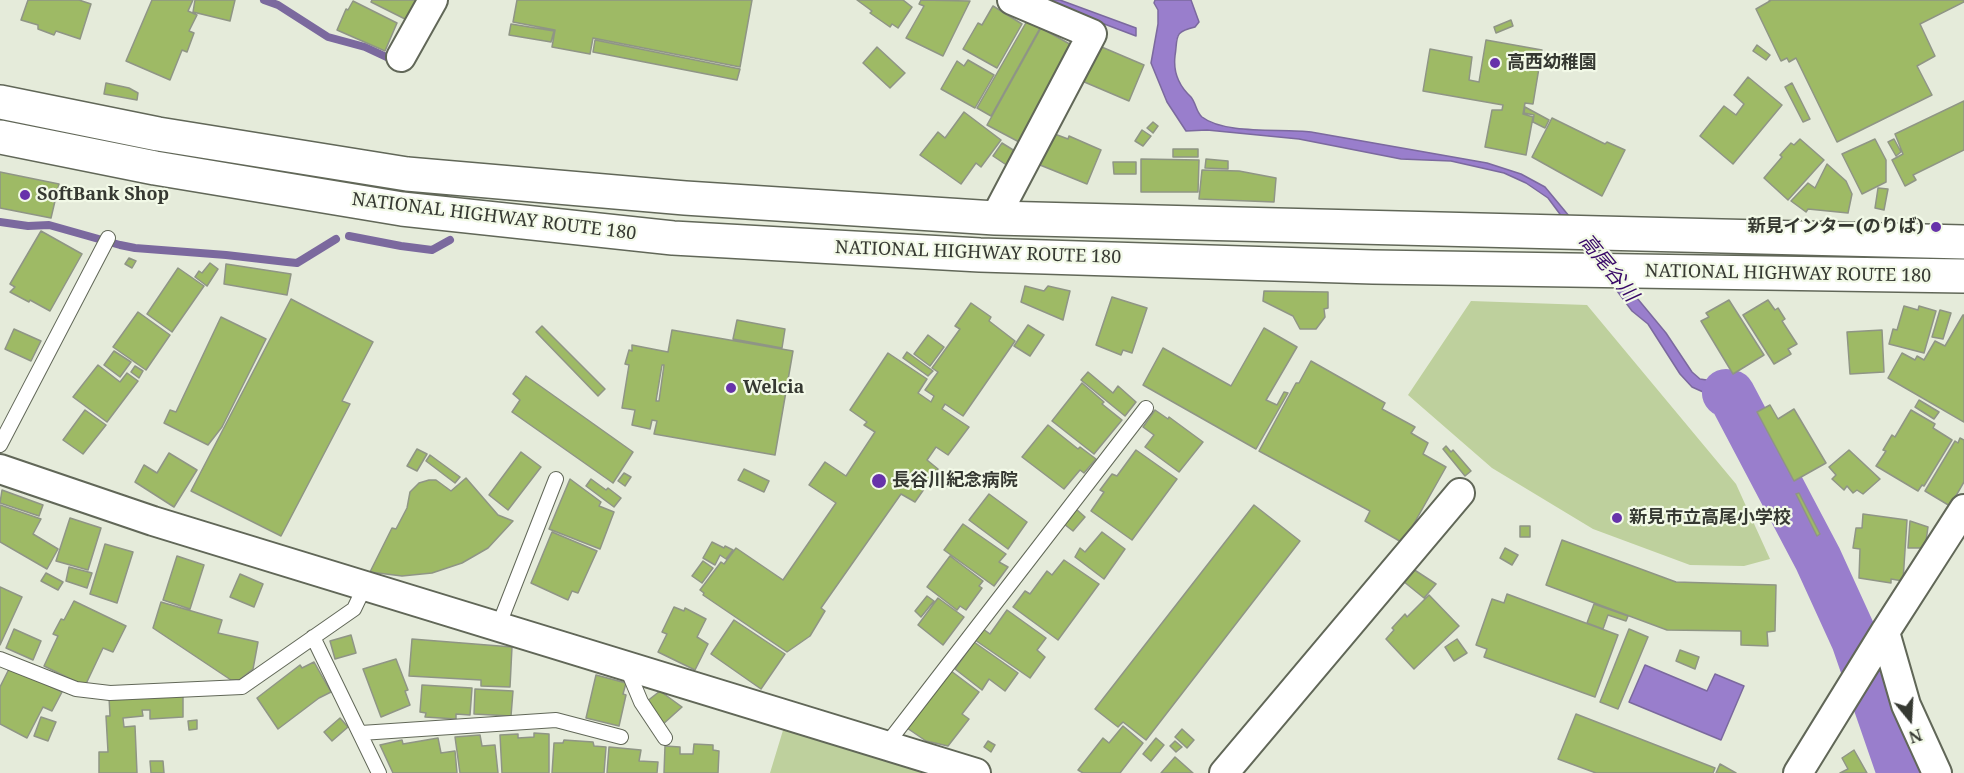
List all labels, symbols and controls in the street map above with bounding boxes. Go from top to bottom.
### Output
place label: 高西幼稚園 [1507,52,1597,74]
marker: 高西幼稚園 [1488,56,1502,70]
place label: SoftBank Shop [37,184,169,206]
marker: SoftBank Shop [18,188,32,202]
street label: NATIONAL HIGHWAY ROUTE 180 [351,189,637,245]
place label: 新見インター(のりば) [1748,216,1924,238]
marker: 新見インター(のりば) [1929,220,1943,234]
water label: 高尾谷川 [1574,229,1642,307]
street label: NATIONAL HIGHWAY ROUTE 180 [834,237,1122,269]
street label: NATIONAL HIGHWAY ROUTE 180 [1645,261,1931,287]
place label: Welcia [743,377,804,399]
marker: Welcia [724,381,738,395]
place label: 長谷川紀念病院 [892,470,1018,492]
marker: 長谷川紀念病院 [870,472,888,490]
place label: 新見市立高尾小学校 [1629,507,1791,529]
marker: 新見市立高尾小学校 [1610,511,1624,525]
north arrow [1880,689,1940,749]
text: N [1906,724,1925,749]

